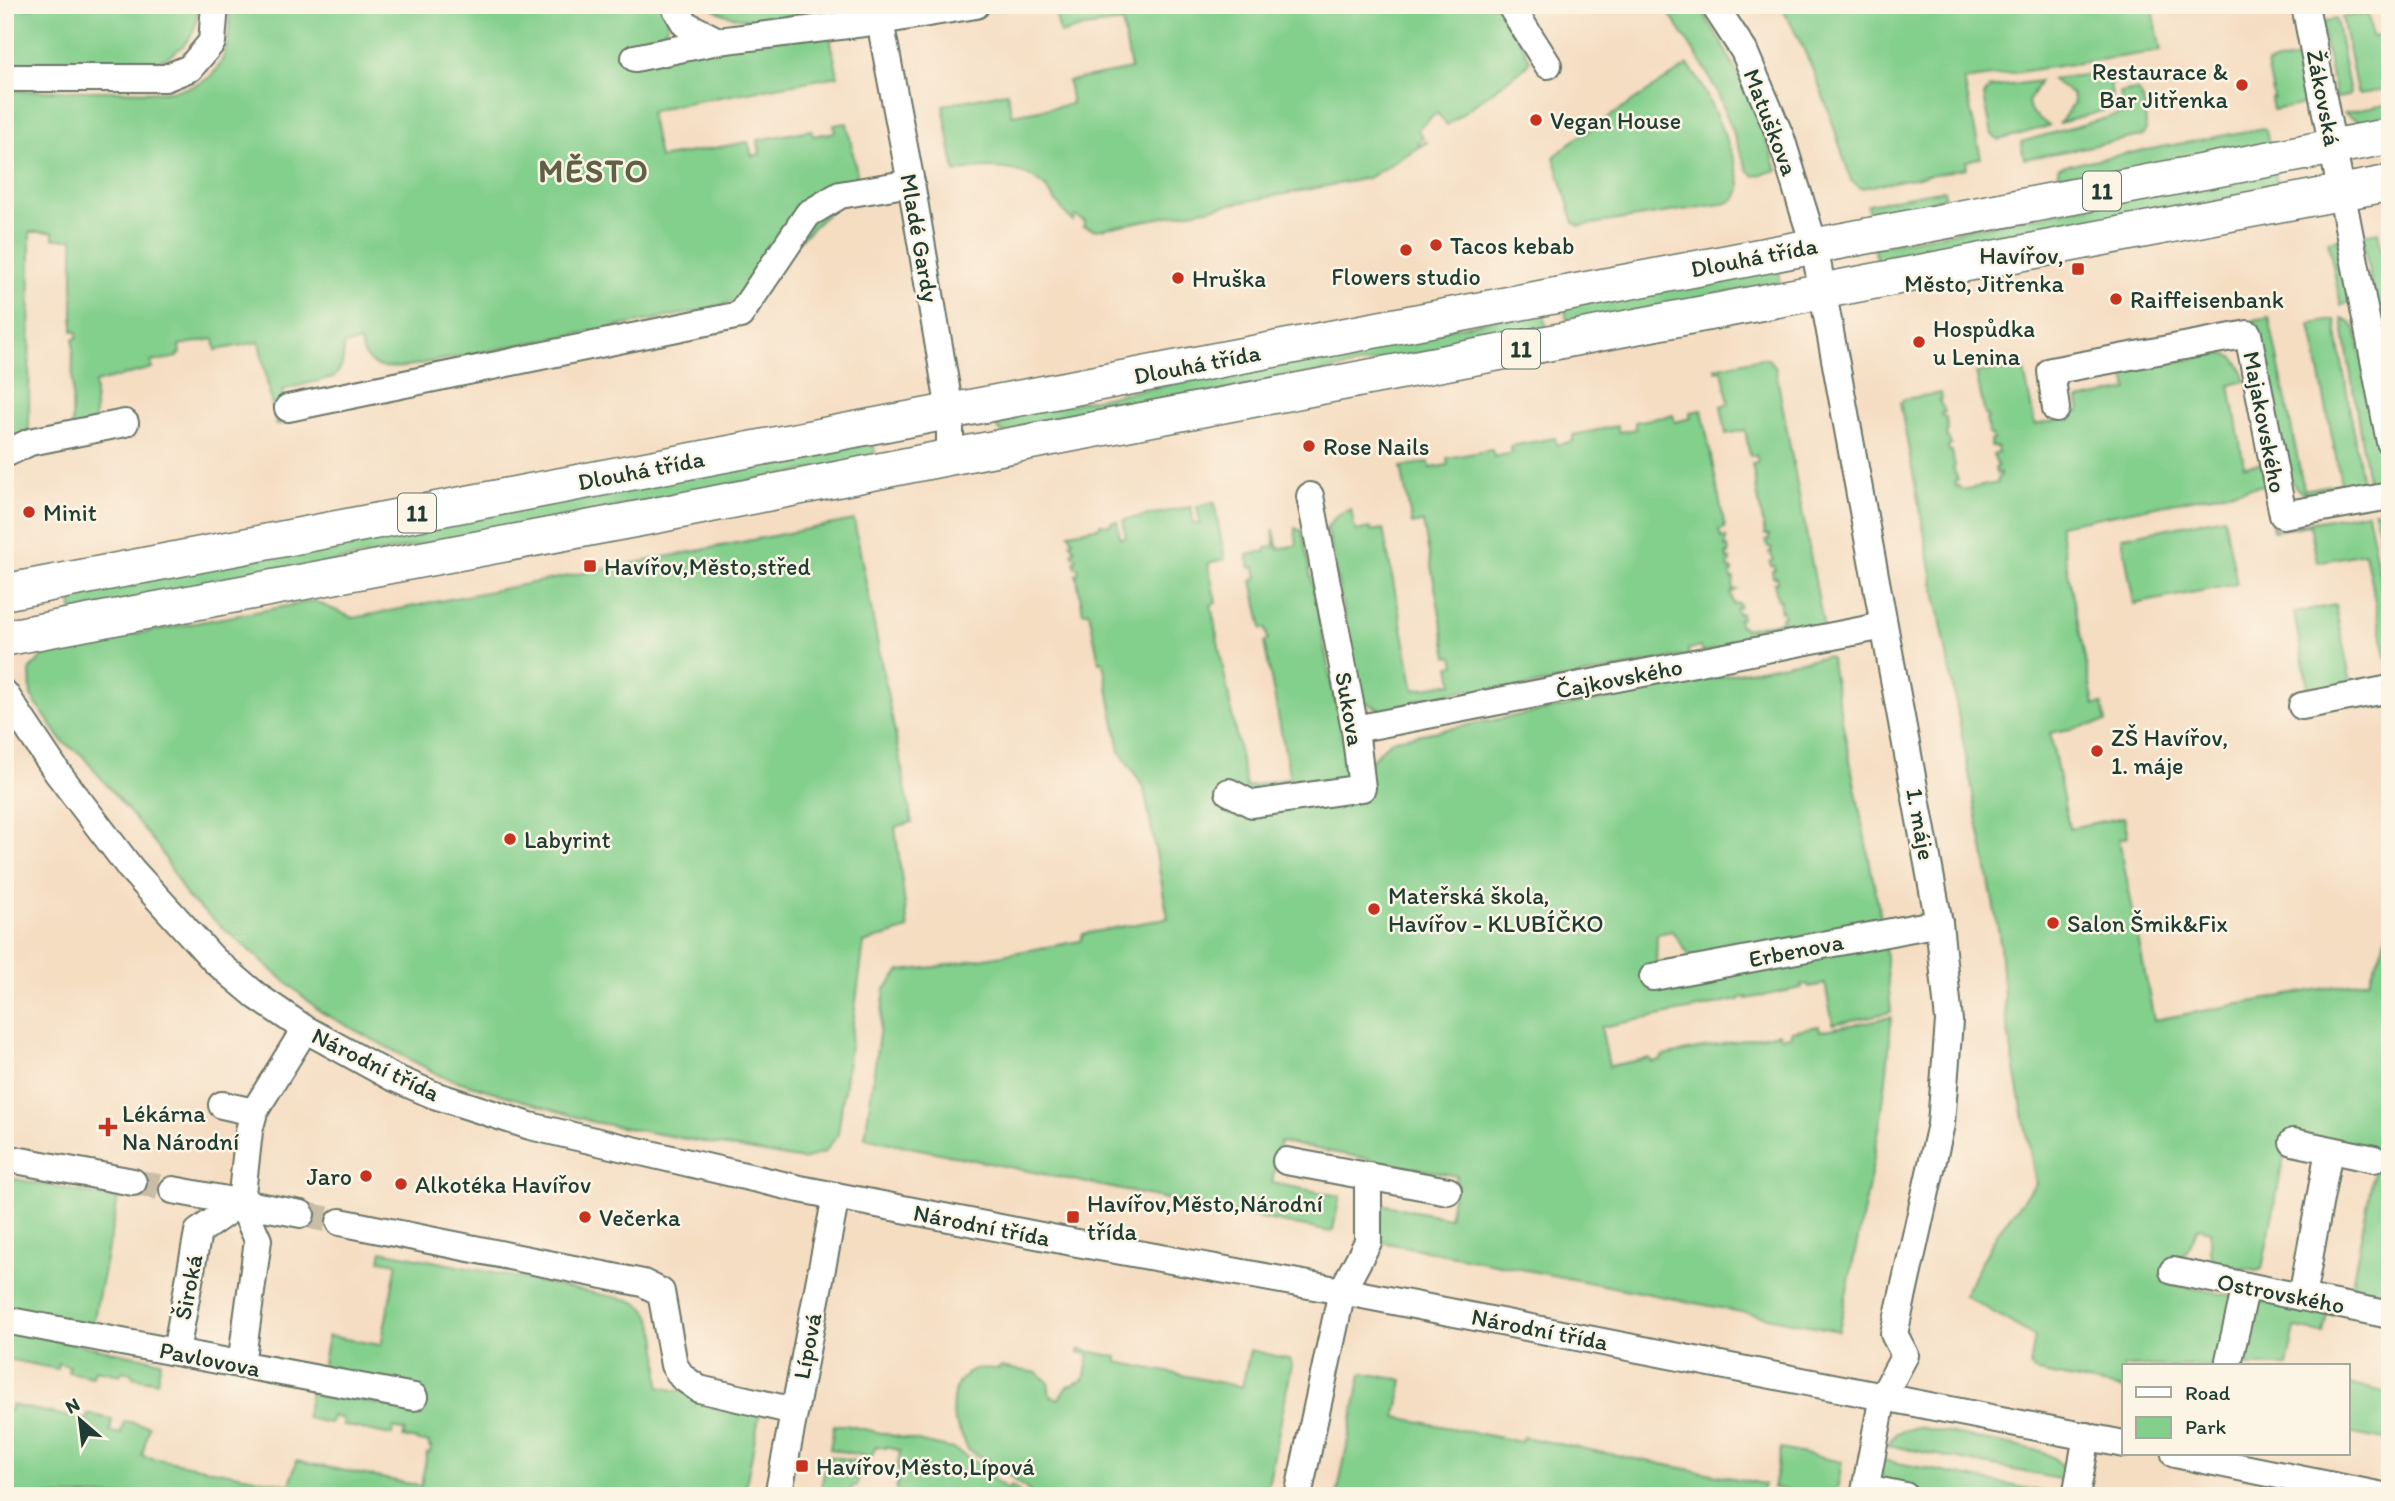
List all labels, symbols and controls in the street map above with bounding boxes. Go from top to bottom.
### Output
street label: Žákovská [2300,47,2348,149]
place label: Restaurace & Bar Jitřenka [2092,57,2228,114]
street label: Matuškova [1737,64,1805,180]
marker: Restaurace & Bar Jitřenka [2234,77,2250,93]
place label: Vegan House [1550,106,1681,135]
marker: Vegan House [1528,112,1544,128]
district label: MĚSTO [538,152,650,190]
street label: Mladé Gardy [894,171,946,305]
road number: 11 [2083,172,2121,210]
street label: Dlouhá třída [1688,230,1820,284]
place label: Tacos kebab [1450,231,1575,260]
marker: Tacos kebab [1428,237,1444,253]
place label: Havířov, Město, Jitřenka [1904,241,2064,298]
marker: Flowers studio [1398,242,1414,258]
marker: Havířov, Město, Jitřenka [2070,261,2086,277]
place label: Flowers studio [1331,262,1481,291]
place label: Hruška [1192,264,1266,293]
marker: Hruška [1170,270,1186,286]
place label: Raiffeisenbank [2130,285,2284,314]
marker: Raiffeisenbank [2108,291,2124,307]
place label: Hospůdka u Lenina [1933,314,2035,371]
road number: 11 [1502,330,1540,368]
marker: Hospůdka u Lenina [1911,334,1927,350]
street label: Dlouhá třída [1131,337,1263,391]
street label: Majakovského [2237,349,2293,495]
place label: Rose Nails [1323,432,1430,461]
marker: Rose Nails [1301,438,1317,454]
street label: Dlouhá třída [575,443,707,497]
road number: 11 [398,494,436,533]
place label: Minit [43,498,97,527]
marker: Minit [21,504,37,520]
place label: Havířov,Město,střed [604,552,811,581]
marker: Havířov,Město,střed [582,558,598,574]
street label: Čajkovského [1553,651,1685,705]
street label: Sukova [1329,670,1371,749]
place label: ZŠ Havířov, 1. máje [2111,723,2228,780]
marker: ZŠ Havířov, 1. máje [2089,743,2105,759]
street label: 1. máje [1900,786,1942,862]
place label: Labyrint [524,825,611,854]
marker: Labyrint [502,831,518,847]
place label: Mateřská škola, Havířov - KLUBÍČKO [1388,881,1604,938]
marker: Mateřská škola, Havířov - KLUBÍČKO [1366,901,1382,917]
place label: Salon Šmik&Fix [2067,909,2228,938]
marker: Salon Šmik&Fix [2045,915,2061,931]
street label: Erbenova [1746,927,1846,973]
street label: Národní třída [307,1021,445,1108]
place label: Lékárna Na Národní [122,1099,239,1156]
marker: Lékárna Na Národní [100,1119,116,1135]
place label: Jaro [307,1162,352,1191]
marker: Jaro [358,1168,374,1184]
place label: Alkotéka Havířov [415,1170,591,1199]
marker: Alkotéka Havířov [393,1176,409,1192]
place label: Havířov,Město,Národní třída [1087,1189,1323,1246]
street label: Národní třída [911,1198,1053,1253]
place label: Večerka [599,1203,681,1232]
marker: Večerka [577,1209,593,1225]
marker: Havířov,Město,Národní třída [1065,1209,1081,1225]
street label: Široká [167,1251,209,1322]
street label: Ostrovského [2215,1266,2347,1320]
street label: Národní třída [1469,1302,1611,1357]
street label: Lípová [786,1310,828,1382]
street label: Pavlovova [157,1335,263,1383]
legend [2122,1364,2350,1456]
text: Road [2185,1380,2231,1405]
north arrow [46,1386,116,1456]
text: N [61,1392,83,1419]
text: Park [2185,1414,2227,1439]
place label: Havířov,Město,Lípová [816,1452,1035,1481]
marker: Havířov,Město,Lípová [794,1458,810,1474]

